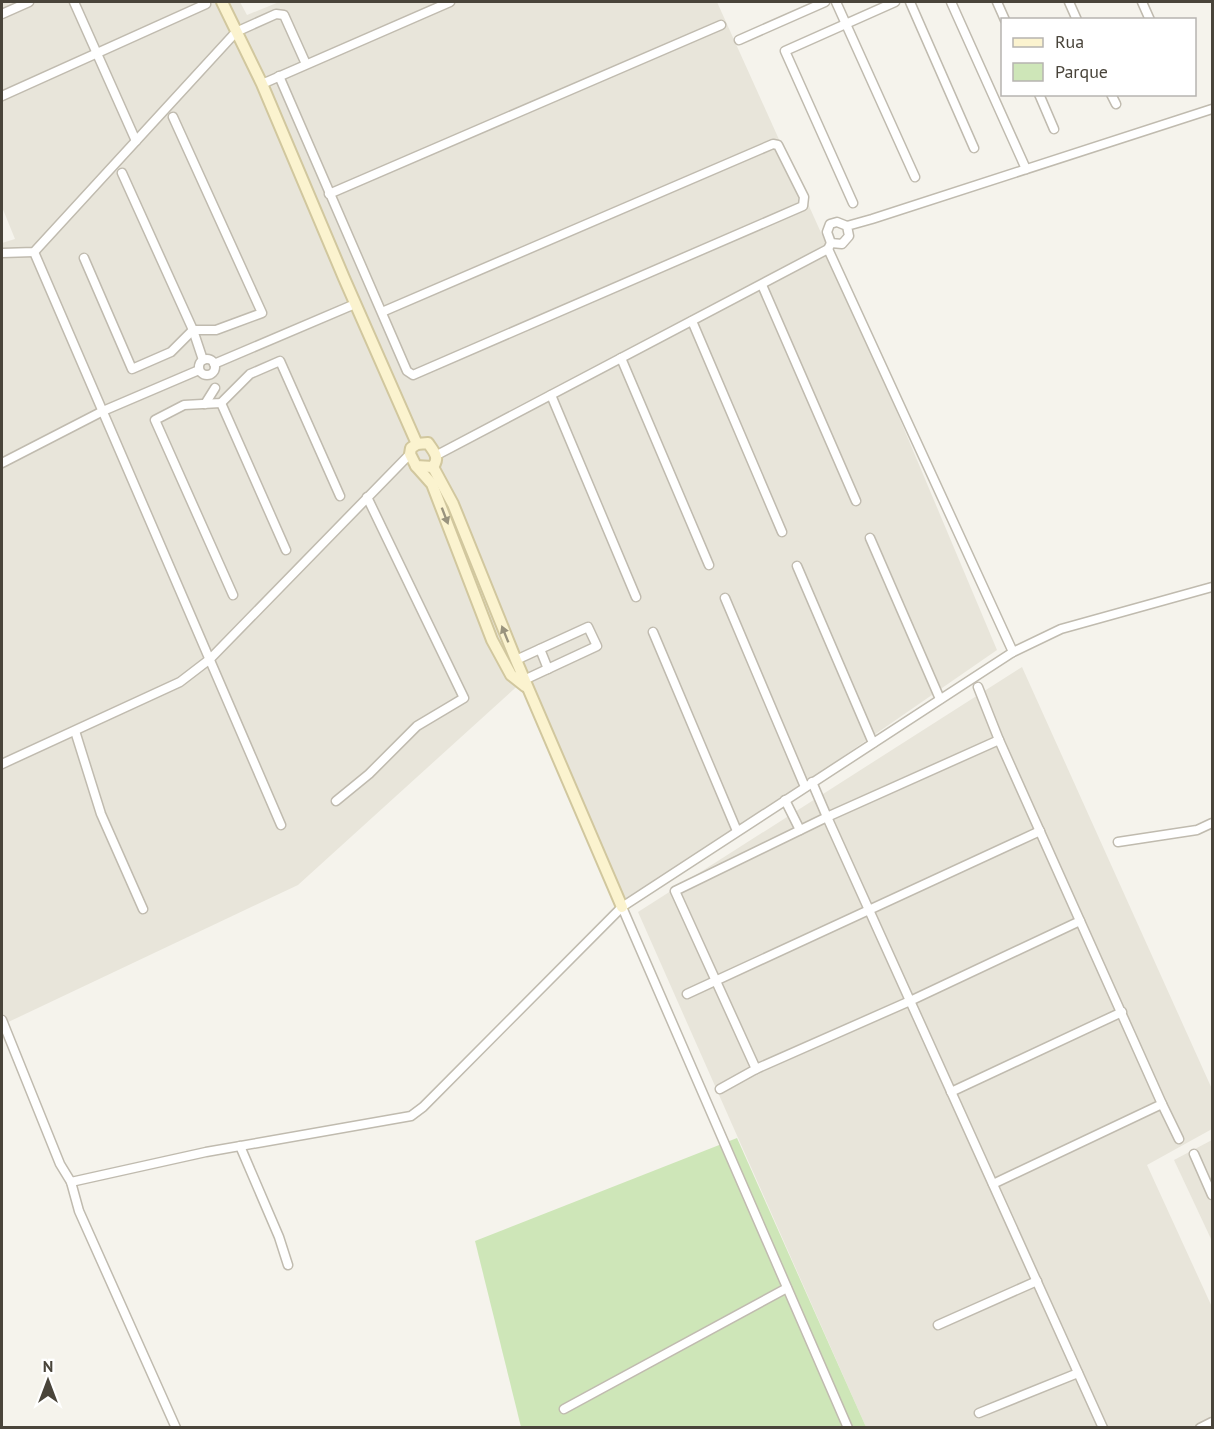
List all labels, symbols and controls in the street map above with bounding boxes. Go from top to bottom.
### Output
legend [1001,18,1196,96]
text: Rua [1055,30,1084,53]
text: Parque [1055,60,1108,83]
one-way arrow [440,508,450,526]
one-way arrow [500,625,510,643]
north arrow [18,1351,78,1411]
text: N [43,1356,53,1376]

